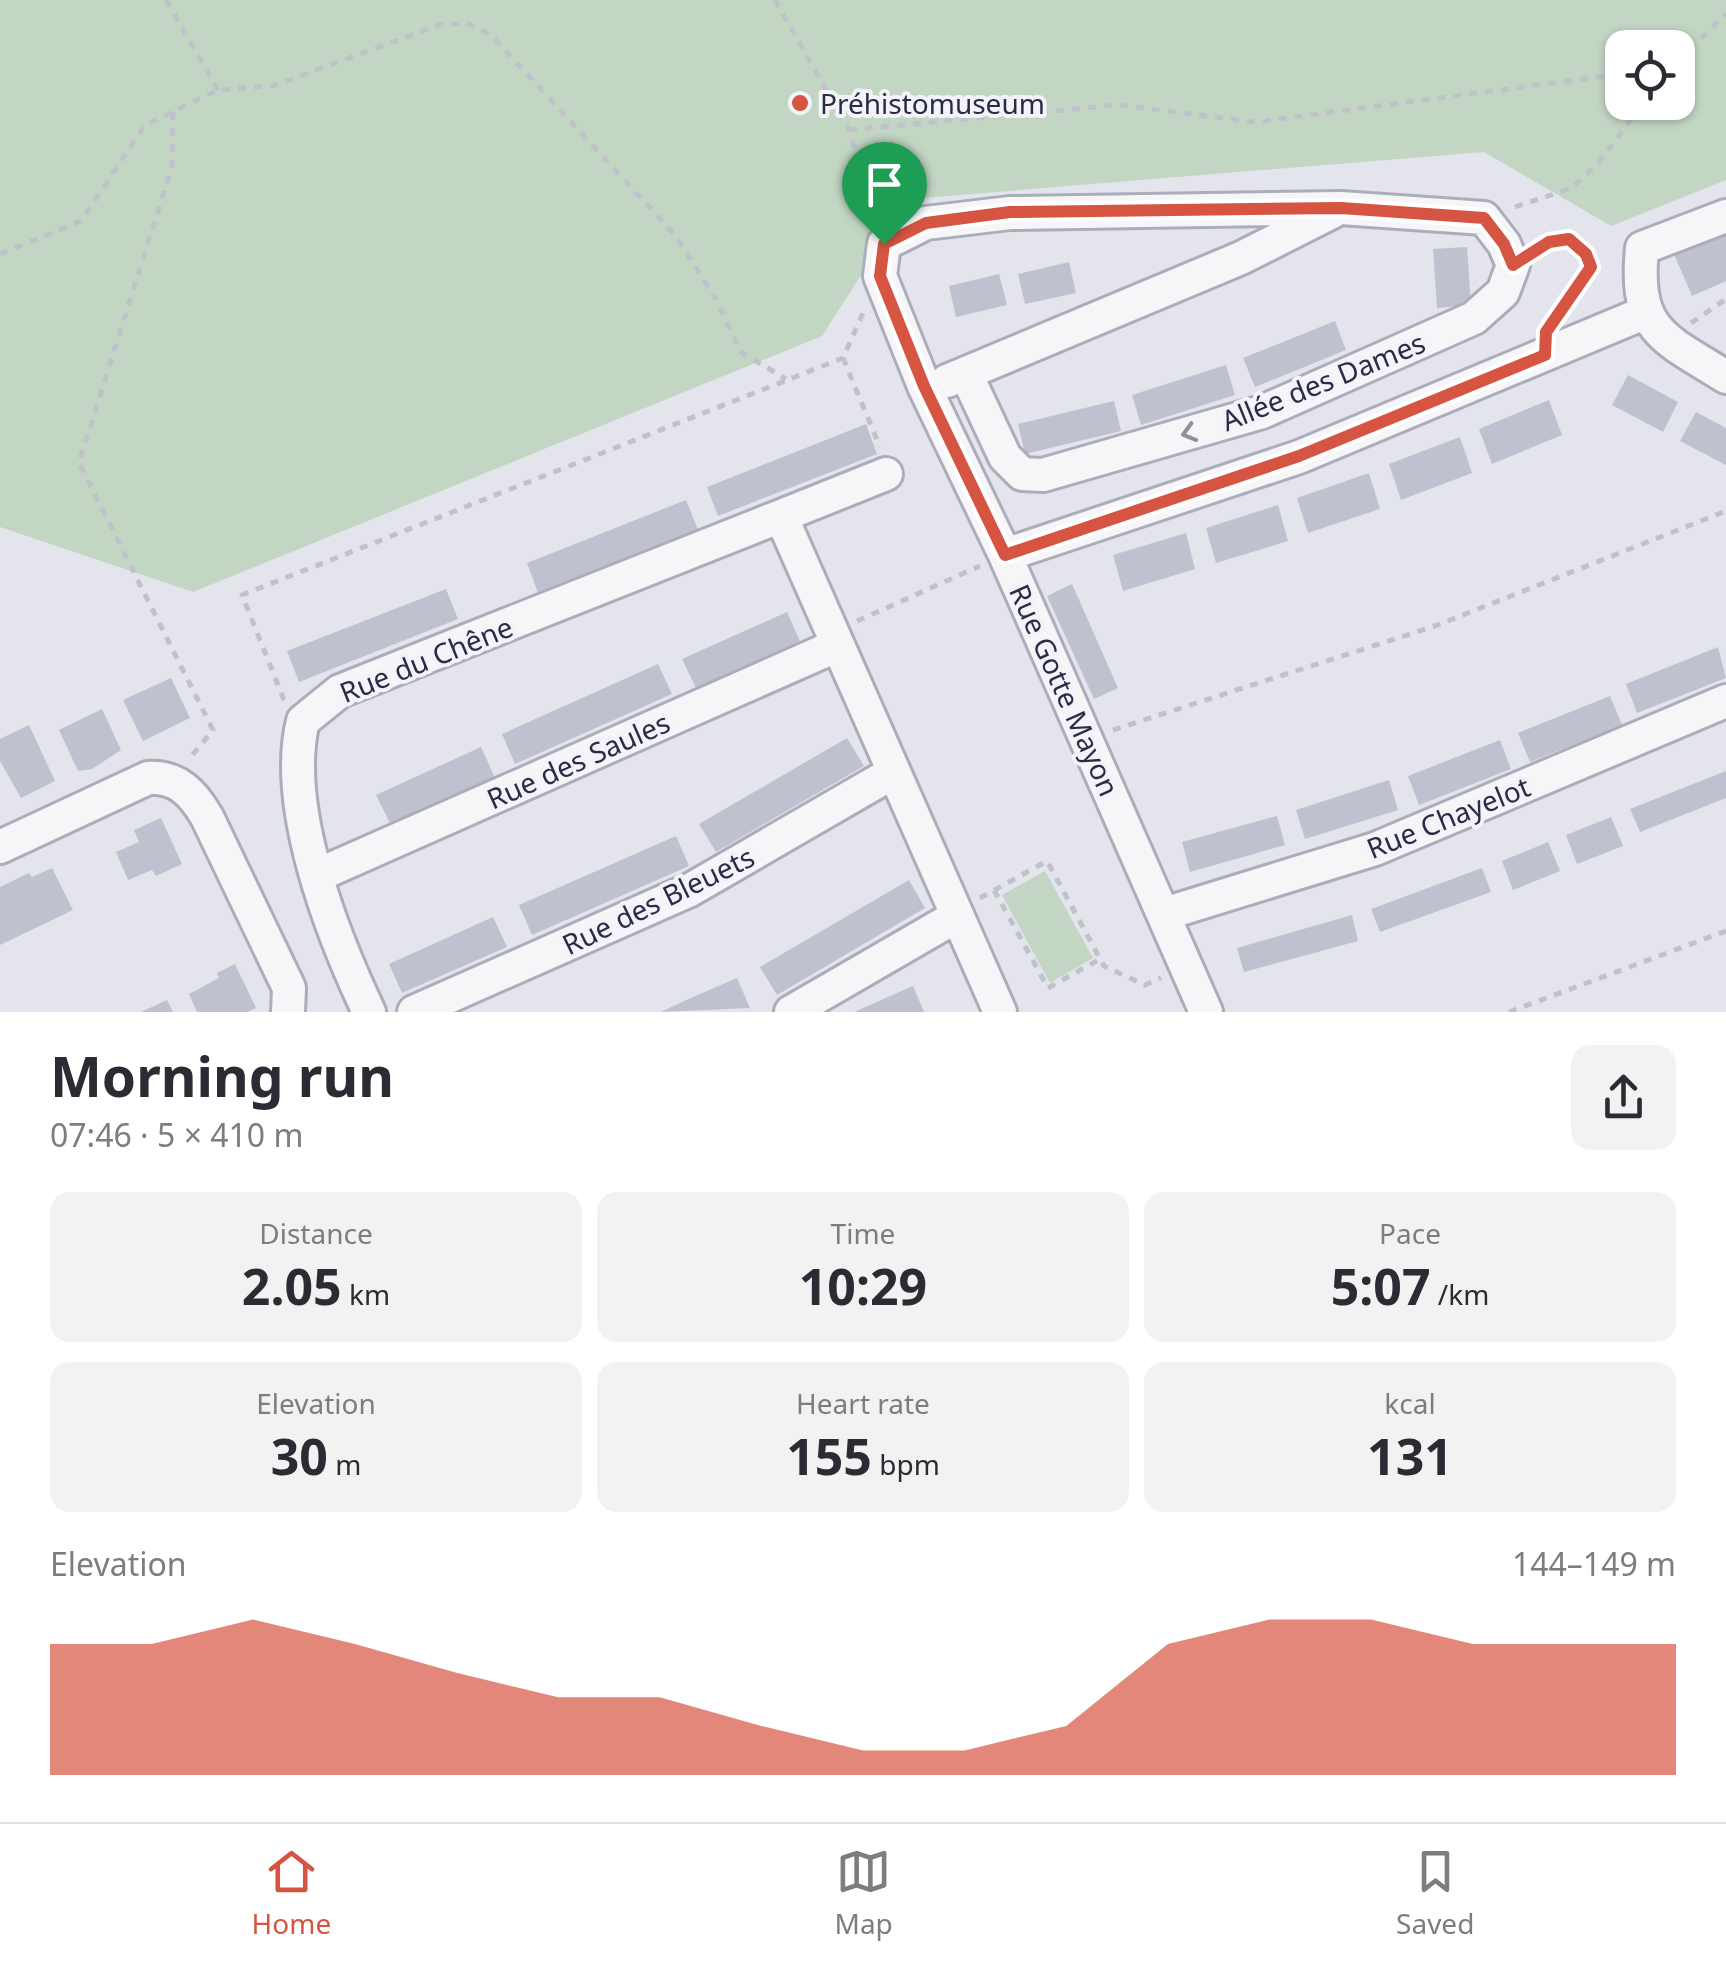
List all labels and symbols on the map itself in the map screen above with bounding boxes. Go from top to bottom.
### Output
place label: Préhistomuseum [820,84,1045,122]
marker: Préhistomuseum [789,92,811,114]
pin [842,142,927,245]
street label: Allée des Dames [1216,323,1430,439]
one-way arrow [1181,421,1198,442]
street label: Rue Gotte Mayon [1001,578,1129,802]
street label: Rue du Chêne [334,607,518,711]
street label: Rue des Saules [481,703,675,817]
street label: Rue Chayelot [1361,767,1535,867]
street label: Rue des Bleuets [556,837,760,963]

